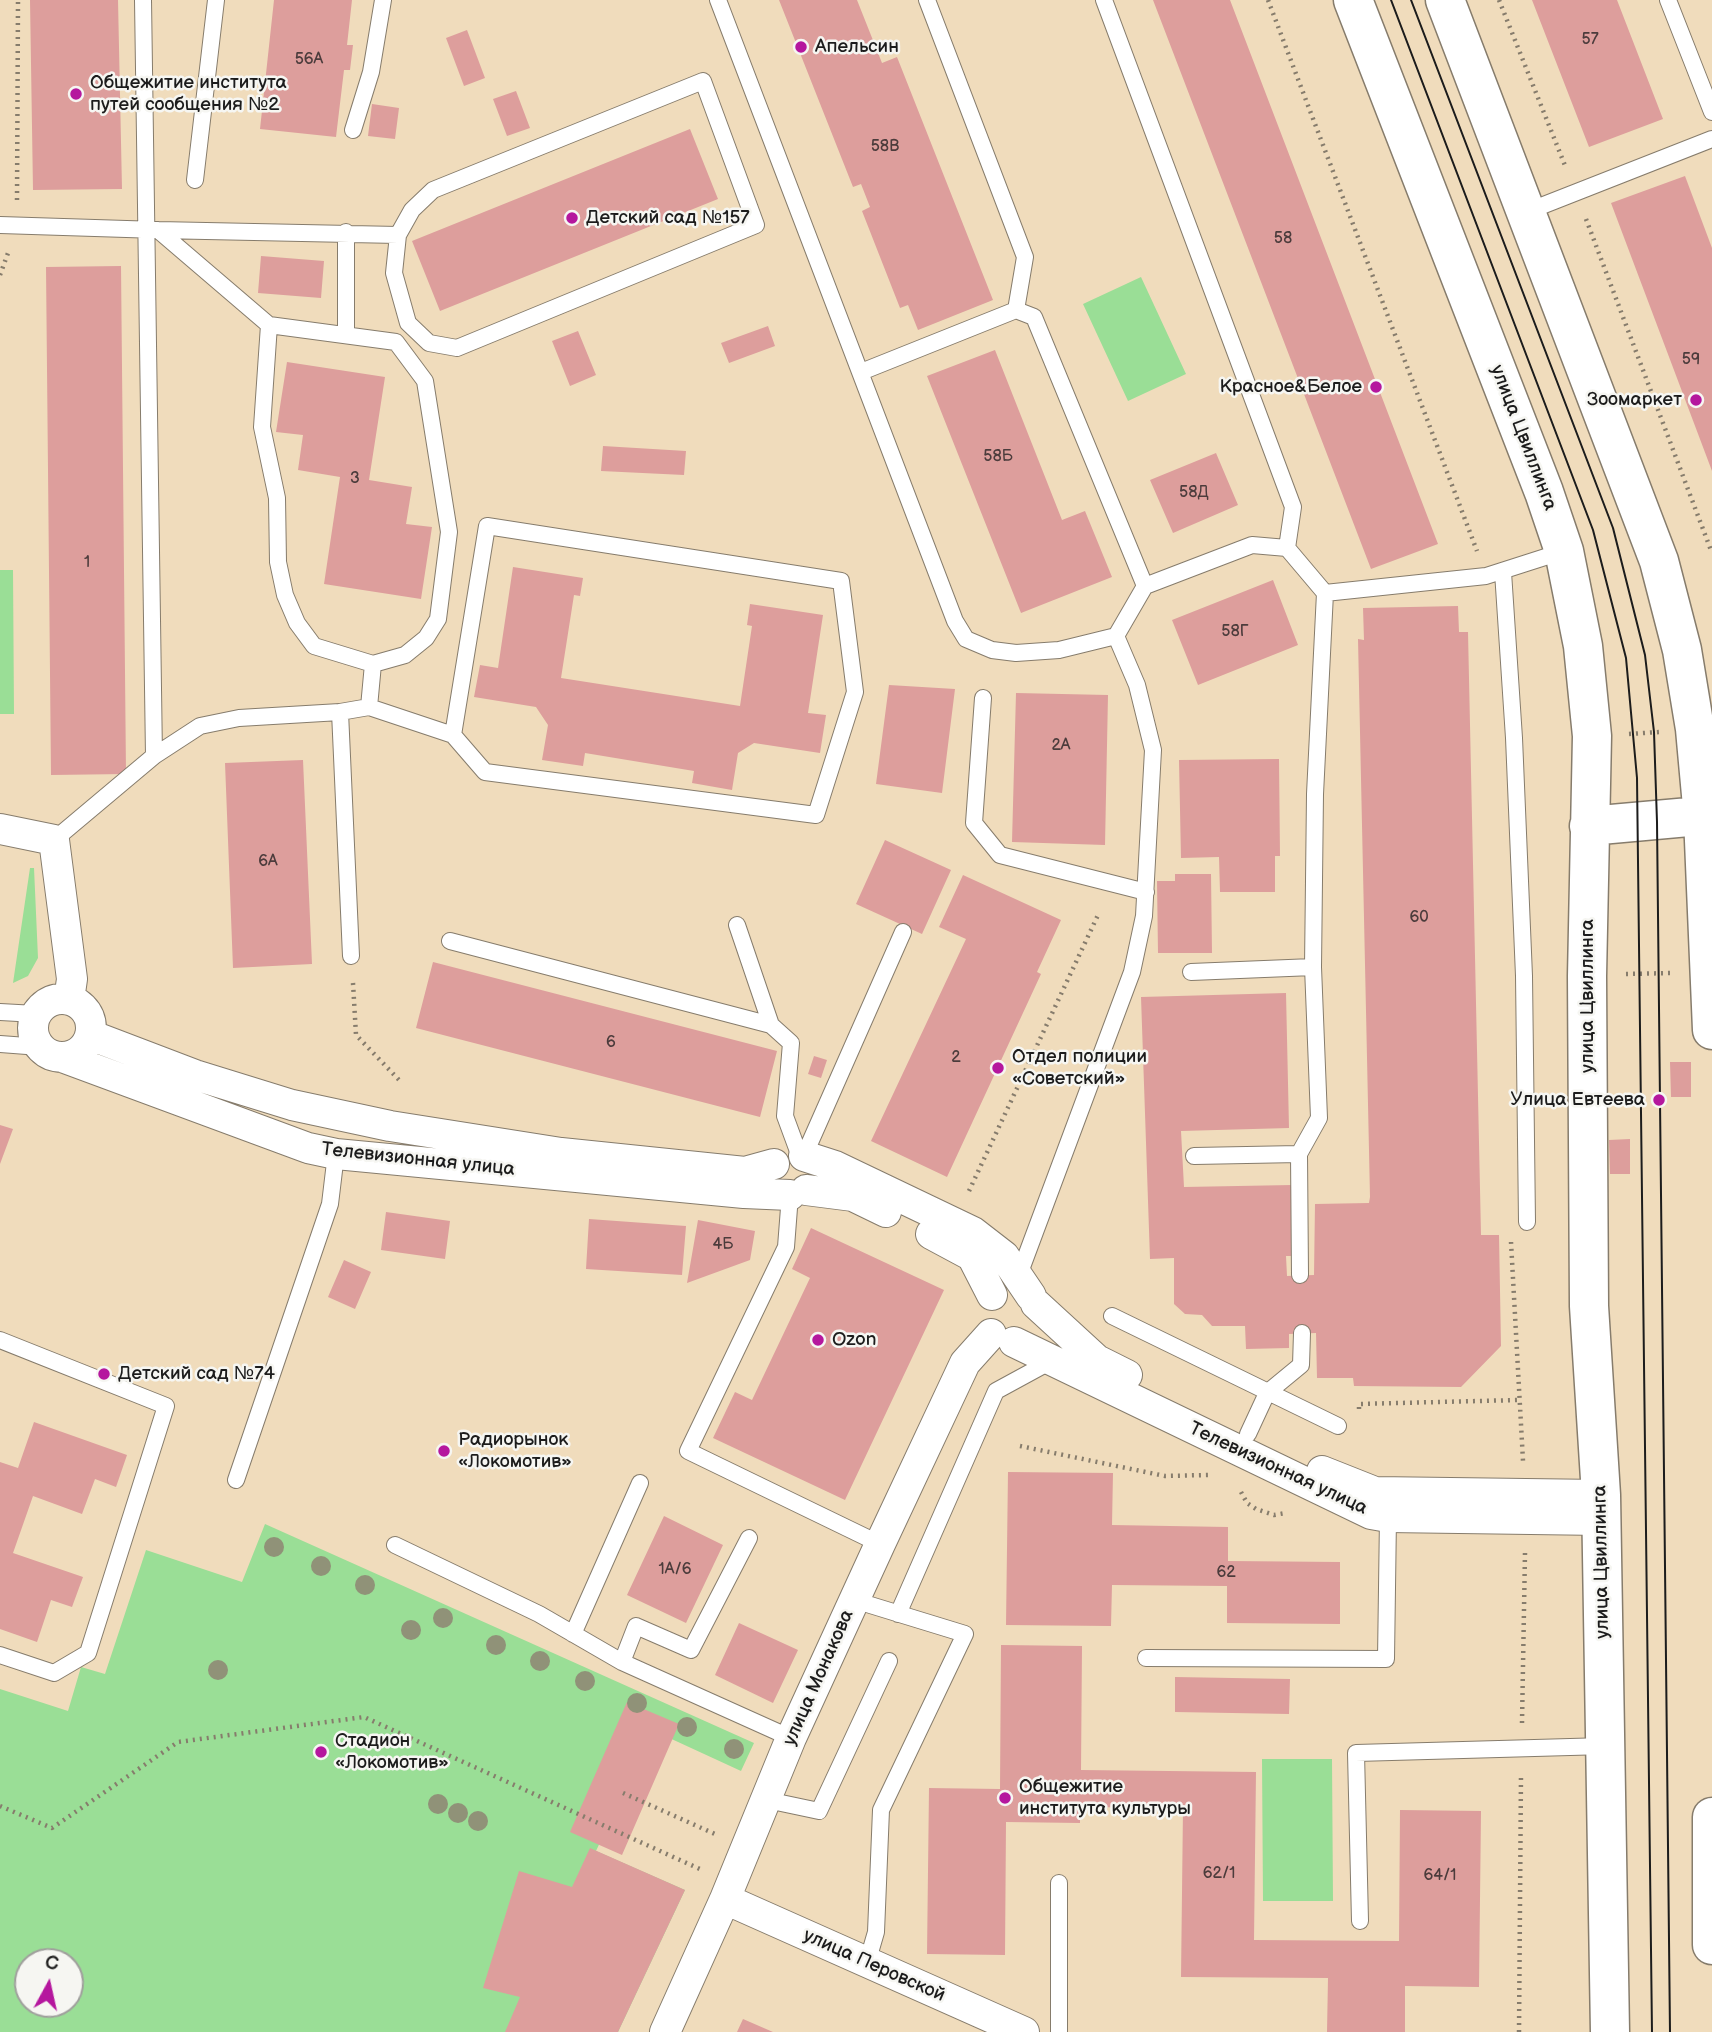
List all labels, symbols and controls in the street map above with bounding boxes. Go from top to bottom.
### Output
house number: 57 [1581,30,1599,50]
place label: Апельсин [815,36,899,58]
marker: Апельсин [793,39,809,55]
house number: 56А [295,50,323,70]
place label: Общежитие института путей сообщения №2 [90,72,287,116]
marker: Общежитие института путей сообщения №2 [68,86,84,102]
house number: 58В [871,137,899,157]
place label: Детский сад №157 [586,207,750,229]
marker: Детский сад №157 [564,210,580,226]
house number: 58 [1274,229,1292,249]
house number: 59 [1682,350,1700,370]
street label: улица Цвиллинга [1485,362,1561,514]
place label: Красное&Белое [1220,376,1362,398]
marker: Красное&Белое [1368,379,1384,395]
place label: Зоомаркет [1587,389,1682,411]
marker: Зоомаркет [1688,392,1704,408]
house number: 58Б [983,447,1013,467]
house number: 3 [350,469,360,489]
house number: 58Д [1179,483,1209,503]
house number: 1 [84,553,90,573]
house number: 58Г [1221,622,1249,642]
house number: 2А [1051,736,1071,756]
house number: 6А [258,852,278,872]
house number: 60 [1409,908,1429,928]
street label: улица Цвиллинга [1577,919,1599,1073]
house number: 6 [606,1033,616,1053]
place label: Отдел полиции «Советский» [1012,1046,1147,1090]
house number: 2 [951,1048,961,1068]
marker: Отдел полиции «Советский» [990,1060,1006,1076]
place label: Улица Евтеева [1510,1089,1645,1111]
marker: Улица Евтеева [1651,1092,1667,1108]
street label: Телевизионная улица [320,1139,516,1181]
house number: 4Б [713,1235,733,1255]
place label: Ozon [832,1329,877,1351]
marker: Ozon [810,1332,826,1348]
place label: Детский сад №74 [118,1363,275,1385]
marker: Детский сад №74 [96,1366,112,1382]
street label: Телевизионная улица [1185,1418,1371,1520]
place label: Радиорынок «Локомотив» [458,1429,572,1473]
marker: Радиорынок «Локомотив» [436,1443,452,1459]
street label: улица Цвиллинга [1589,1485,1615,1639]
house number: 1А/6 [659,1560,691,1580]
house number: 62 [1216,1563,1236,1583]
street label: улица Монакова [779,1607,859,1749]
place label: Стадион «Локомотив» [335,1730,449,1774]
marker: Стадион «Локомотив» [313,1744,329,1760]
place label: Общежитие института культуры [1019,1776,1191,1820]
marker: Общежитие института культуры [997,1790,1013,1806]
house number: 62/1 [1203,1864,1235,1884]
house number: 64/1 [1424,1866,1456,1886]
street label: улица Перовской [799,1924,949,2008]
north arrow [14,1948,84,2018]
text: С [44,1951,60,1976]

